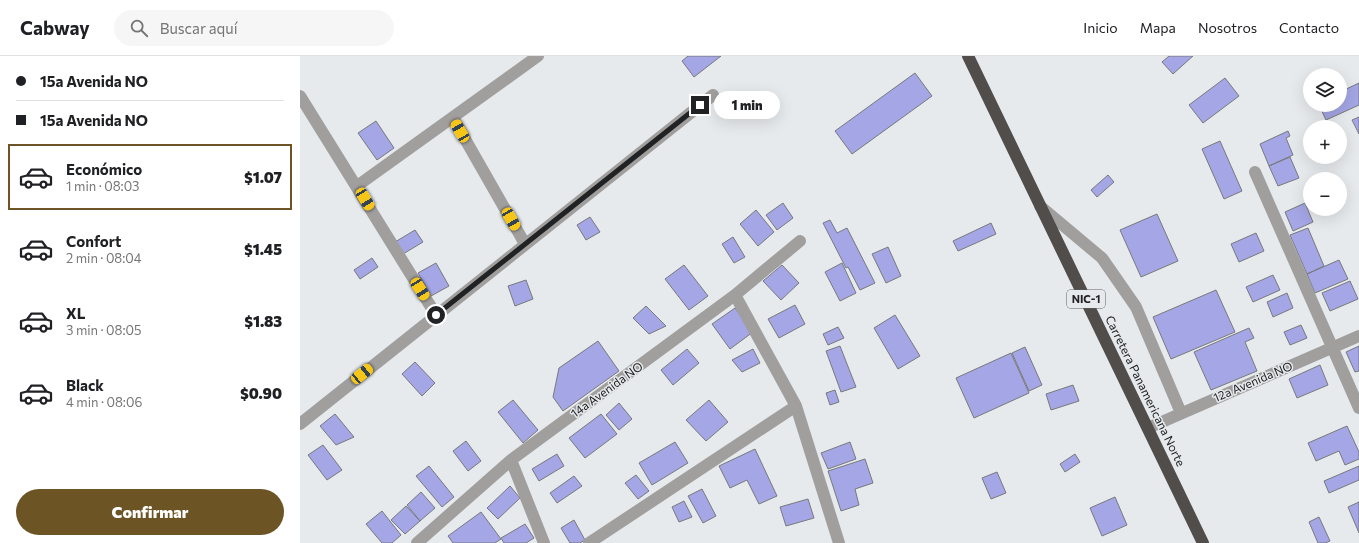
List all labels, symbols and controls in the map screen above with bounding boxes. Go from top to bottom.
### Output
search box [114,10,394,46]
text: Cabway [20,16,90,39]
icon: search [128,17,150,39]
text: Buscar aquí [160,19,238,37]
text: Inicio [1083,19,1118,36]
text: Mapa [1140,19,1176,36]
text: Nosotros [1198,19,1257,36]
text: Contacto [1279,19,1339,36]
map controls [1303,68,1347,216]
button: layers [1303,68,1347,112]
text: 15a Avenida NO [40,72,148,90]
callout: 1 min [714,91,780,119]
route end [691,96,709,114]
text: 1 min [731,97,763,113]
text: 15a Avenida NO [40,111,148,129]
car [449,118,471,144]
button: + [1303,120,1347,164]
icon: car [18,159,54,195]
text: Económico [66,160,142,178]
text: $1.07 [244,168,282,186]
button: − [1303,172,1347,216]
text: 1 min · 08:03 [66,178,140,194]
car [354,186,376,212]
car [500,206,522,232]
icon: car [18,231,54,267]
text: Confort [66,232,121,250]
text: $1.45 [244,240,282,258]
text: 2 min · 08:04 [66,250,142,266]
car [409,276,431,302]
road number: NIC-1 [1067,290,1105,308]
icon: car [18,303,54,339]
text: XL [66,304,85,322]
route start [427,306,445,324]
text: $1.83 [244,312,282,330]
street label: Carretera Panamericana Norte [1103,313,1189,468]
text: 3 min · 08:05 [66,322,141,338]
street label: 14a Avenida NO [568,358,645,420]
street label: 12a Avenida NO [1211,358,1295,404]
car [349,362,375,386]
icon: car [18,375,54,411]
text: Black [66,376,104,394]
text: $0.90 [240,384,282,402]
text: 4 min · 08:06 [66,394,142,410]
button: Confirmar [16,489,284,535]

